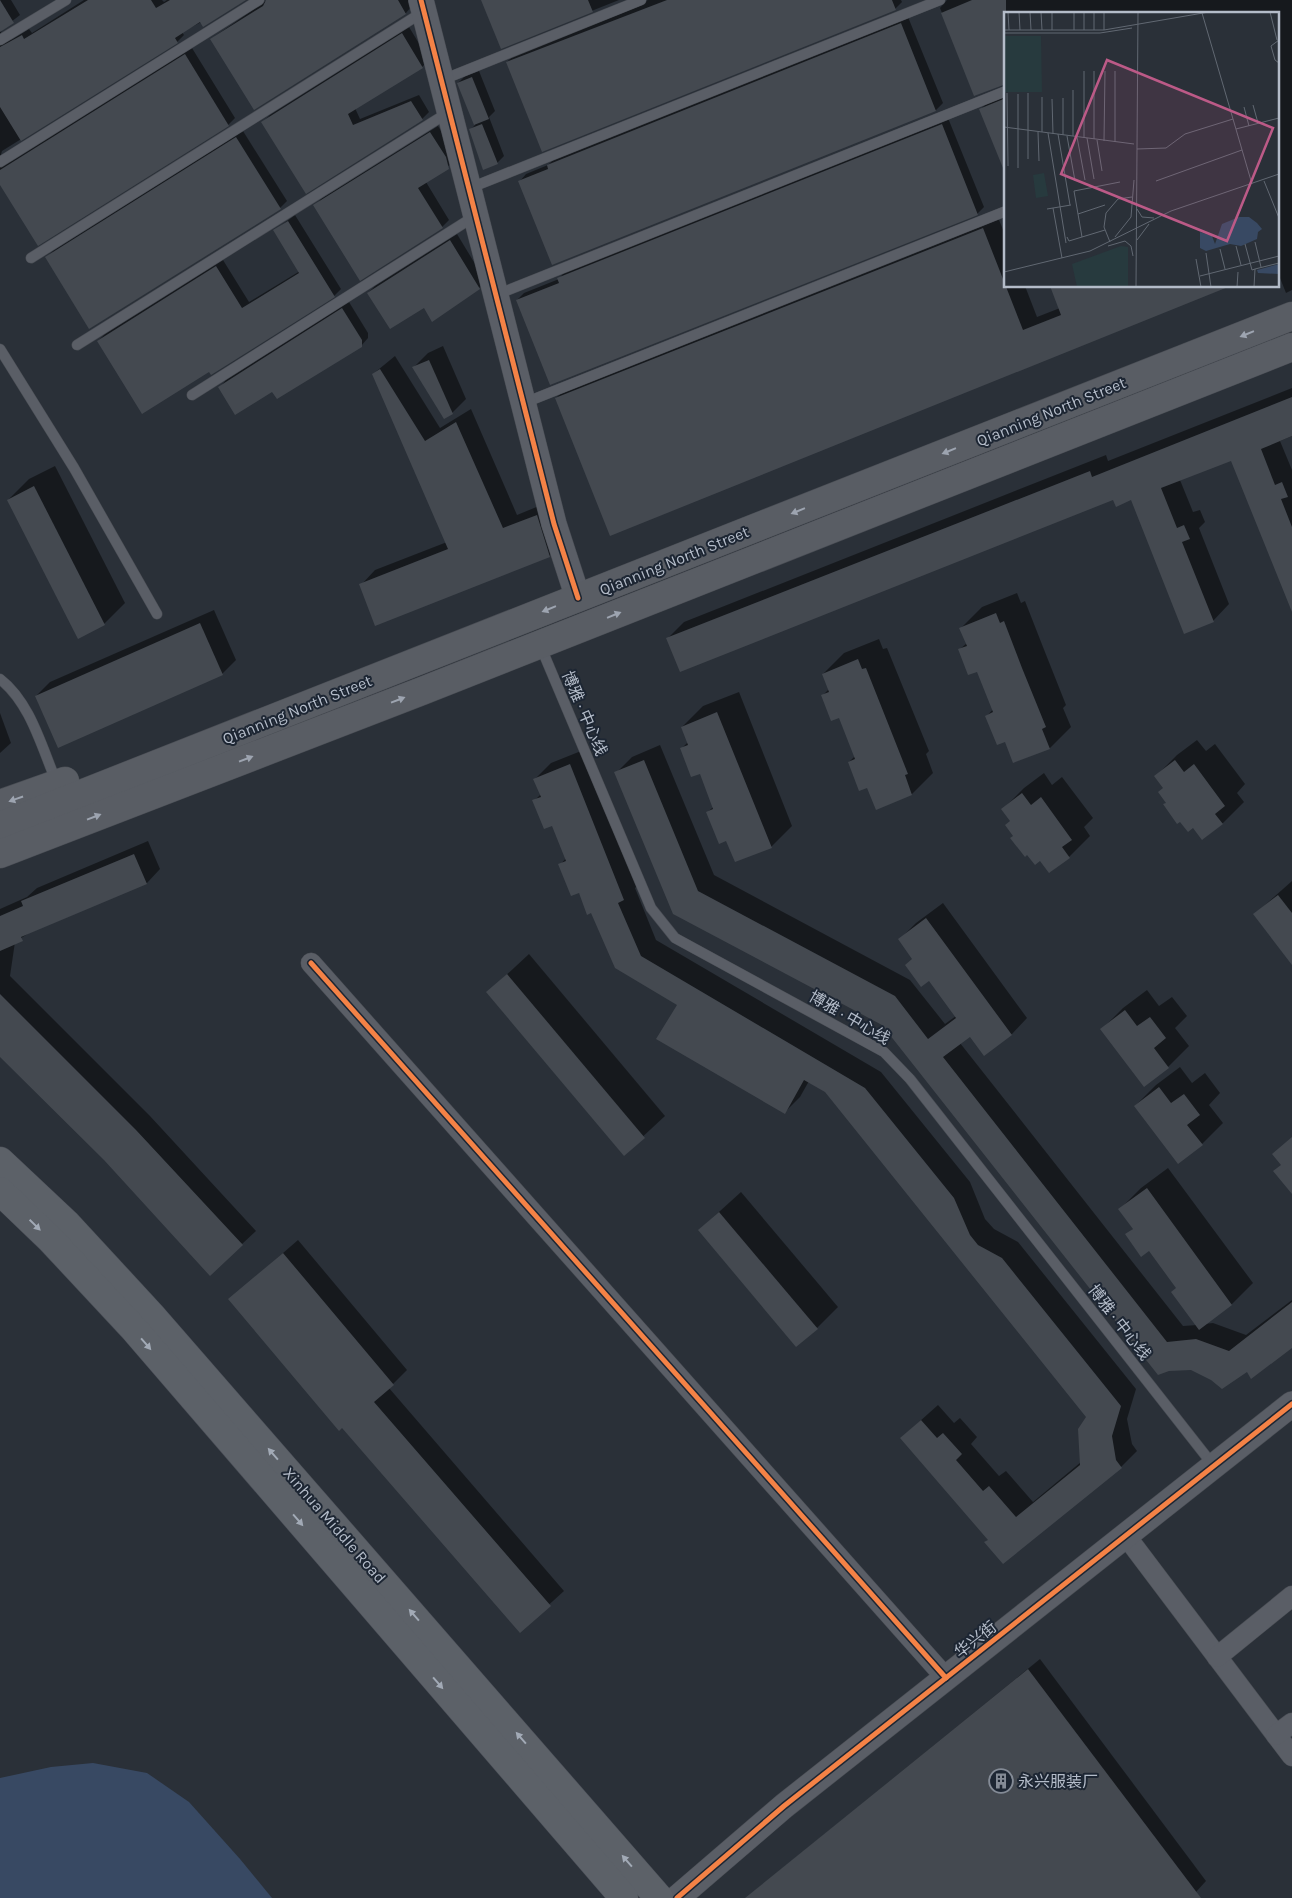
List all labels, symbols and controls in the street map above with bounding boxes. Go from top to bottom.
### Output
inset map [1004,12,1280,288]
one-way arrow [1240,330,1254,338]
street label: Qianning North Street [974,373,1129,450]
one-way arrow [941,447,956,455]
one-way arrow [790,507,805,515]
street label: Qianning North Street [597,522,752,599]
one-way arrow [541,605,556,613]
one-way arrow [607,611,622,619]
street label: 博雅 · 中心线 [558,668,611,759]
street label: Qianning North Street [220,671,375,748]
one-way arrow [390,696,405,704]
one-way arrow [239,755,254,763]
one-way arrow [8,795,23,803]
one-way arrow [87,813,102,821]
street label: 博雅 · 中心线 [806,987,894,1048]
one-way arrow [29,1219,41,1231]
street label: 博雅 · 中心线 [1084,1281,1155,1364]
one-way arrow [140,1338,151,1350]
one-way arrow [267,1447,278,1460]
street label: Xinhua Middle Road [279,1464,390,1587]
one-way arrow [292,1514,303,1527]
one-way arrow [408,1610,420,1622]
street label: 华兴街 [951,1617,1000,1662]
one-way arrow [432,1677,443,1689]
one-way arrow [515,1732,526,1745]
building icon: 永兴服装厂 [988,1768,1014,1794]
place label: 永兴服装厂 [1018,1772,1098,1791]
one-way arrow [621,1856,633,1868]

